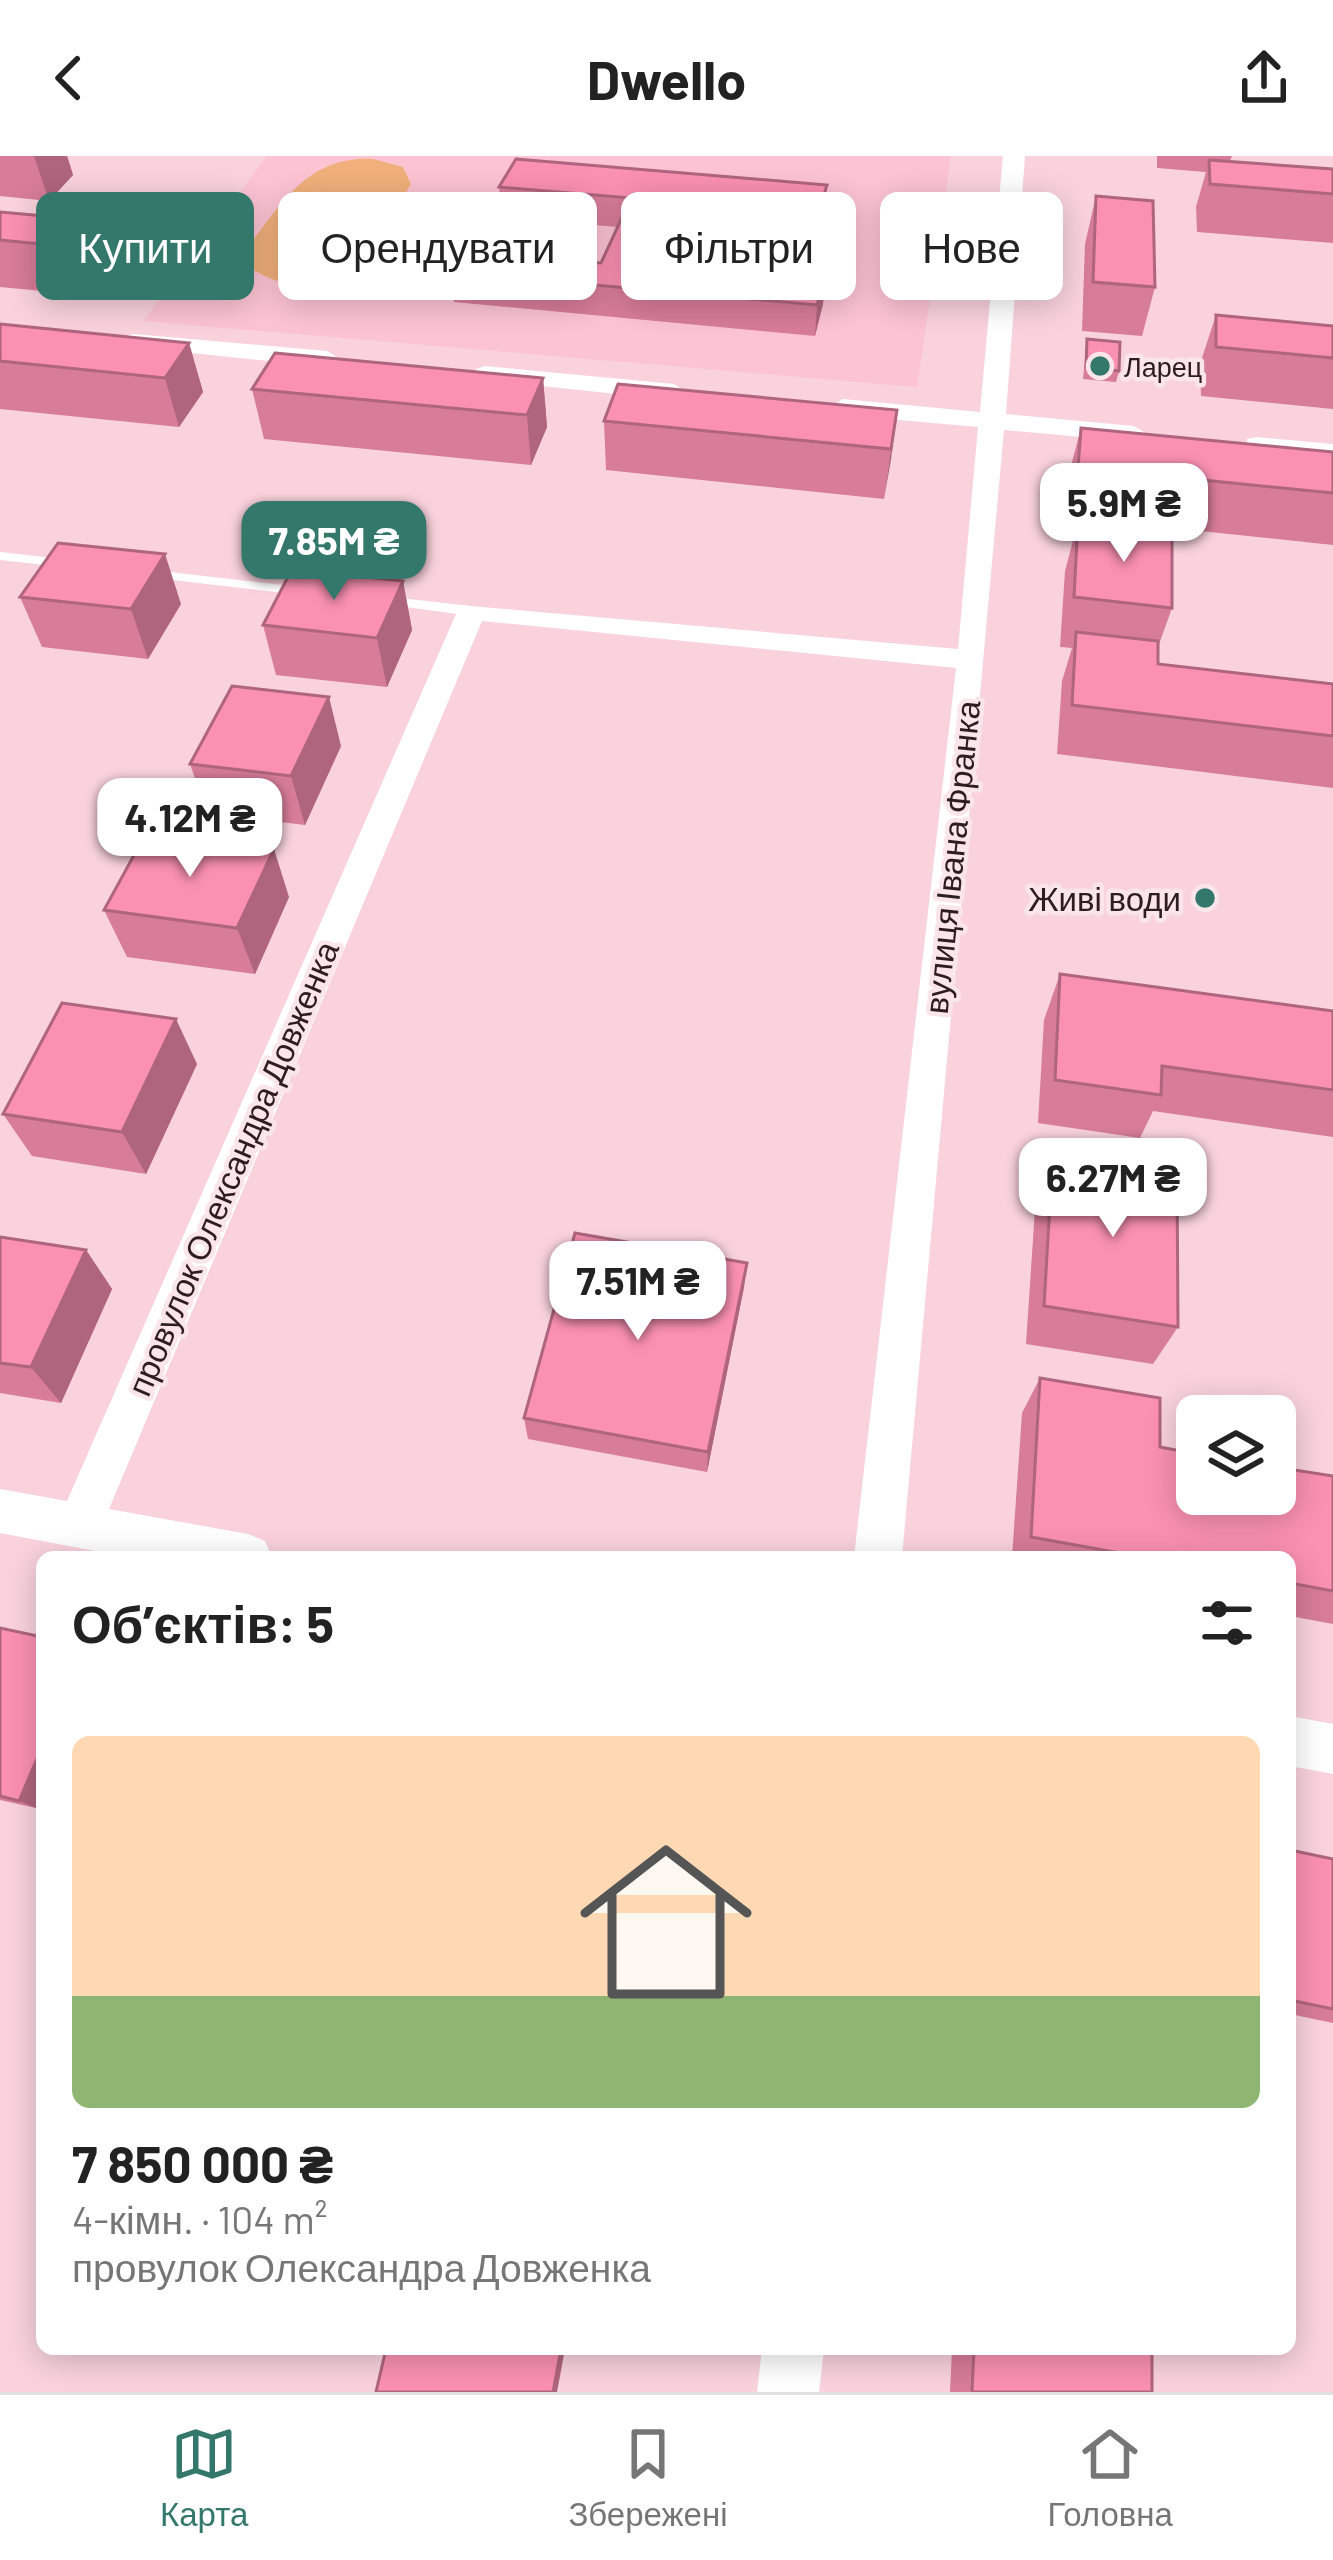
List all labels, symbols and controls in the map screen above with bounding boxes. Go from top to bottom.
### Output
icon: back [36,45,102,111]
icon: share [1231,45,1297,111]
text: Dwello [587,46,746,111]
chip: Купити [36,192,254,300]
chip: Орендувати [278,192,597,300]
chip: Фільтри [621,192,856,300]
chip: Нове [880,192,1063,300]
place label: Ларец [1124,350,1202,383]
marker: Ларец [1087,353,1113,379]
pin: 5.9M ₴ [1026,463,1222,565]
text: 5.9M ₴ [1067,478,1181,525]
pin: 7.85M ₴ [223,501,445,603]
text: 7.85M ₴ [268,516,400,563]
street label: вулиця Івана Франка [915,698,987,1016]
pin: 4.12M ₴ [79,778,301,880]
text: 4.12M ₴ [124,793,256,840]
place label: Живі води [1028,878,1181,918]
marker: Живі води [1192,885,1218,911]
street label: провулок Олександра Довженка [118,934,346,1401]
pin: 6.27M ₴ [1002,1138,1224,1240]
text: 6.27M ₴ [1046,1153,1180,1200]
pin: 7.51M ₴ [527,1241,749,1343]
text: 7.51M ₴ [576,1256,700,1303]
map controls [1176,1395,1296,1515]
button: layers [1176,1395,1296,1515]
icon: filters [1194,1590,1260,1656]
text: Об’єктів: 5 [72,1592,334,1653]
icon: home [558,1814,774,2030]
text: 7 850 000 ₴ [72,2132,333,2193]
text: 4-кімн. · 104 m² [72,2195,328,2242]
text: провулок Олександра Довженка [72,2243,651,2290]
tab: Карта [160,2421,248,2534]
tab: Збережені [568,2421,728,2534]
tab: Головна [1048,2421,1173,2534]

